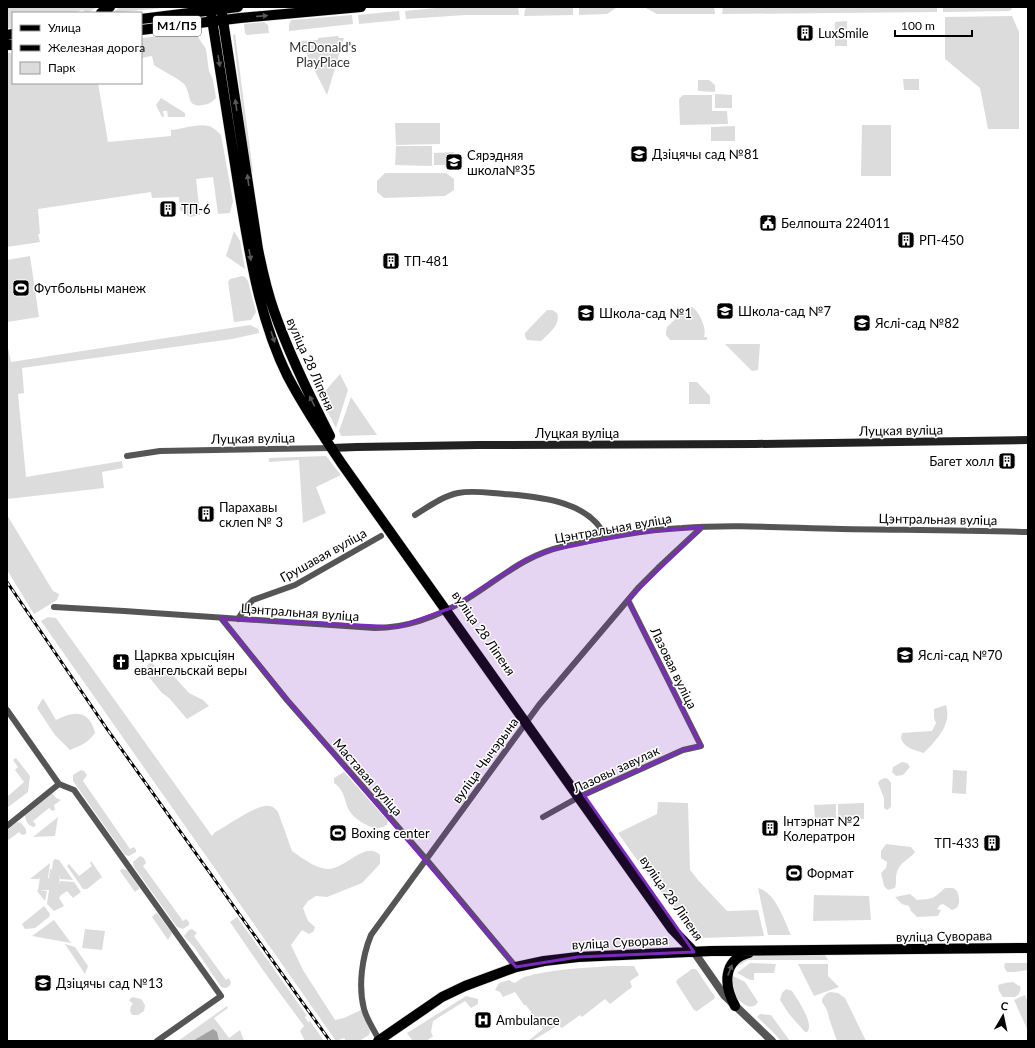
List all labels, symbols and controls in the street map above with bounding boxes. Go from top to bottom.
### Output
legend [12,12,142,84]
scale bar [895,12,972,38]
one-way arrow [256,13,268,20]
road number: М1/П5 [153,16,201,36]
text: 100 m [901,18,935,33]
text: Улица [48,20,81,35]
building icon: LuxSmile [795,23,815,43]
place label: LuxSmile [818,25,869,41]
park label: McDonald's PlayPlace [289,39,357,70]
text: Железная дорога [48,40,145,55]
one-way arrow [216,55,222,67]
text: Парк [48,60,76,75]
one-way arrow [233,99,239,111]
school or university icon: Дзіцячы сад №81 [629,144,649,164]
place label: Дзіцячы сад №81 [652,146,759,162]
place label: Сярэдняя школа№35 [467,147,536,178]
school or university icon: Сярэдняя школа№35 [444,152,464,172]
one-way arrow [245,173,251,186]
building icon: ТП-6 [158,199,178,219]
place label: ТП-6 [181,201,211,217]
public building icon: Белпошта 224011 [758,213,778,233]
place label: Белпошта 224011 [781,215,890,231]
building icon: РП-450 [896,230,916,250]
place label: РП-450 [919,232,964,248]
one-way arrow [247,249,253,261]
building icon: ТП-481 [381,251,401,271]
place label: ТП-481 [404,253,449,269]
sports icon: Футбольны манеж [11,278,31,298]
place label: Футбольны манеж [34,280,147,296]
school or university icon: Школа-сад №7 [715,301,735,321]
school or university icon: Школа-сад №1 [576,303,596,323]
place label: Школа-сад №7 [738,303,832,319]
place label: Школа-сад №1 [599,305,692,321]
school or university icon: Яслі-сад №82 [852,313,872,333]
street label: вуліца 28 Ліпеня [283,315,339,413]
place label: Яслі-сад №82 [874,315,959,331]
one-way arrow [270,332,276,344]
one-way arrow [309,396,316,407]
street label: Луцкая вуліца [858,421,943,439]
street label: Луцкая вуліца [534,425,619,441]
street label: Луцкая вуліца [210,429,295,447]
building icon: Багет холл [997,451,1017,471]
place label: Багет холл [929,453,994,469]
place label: Парахавы склеп № 3 [219,499,283,530]
building icon: Парахавы склеп № 3 [196,504,216,524]
street label: Цэнтральная вуліца [553,510,673,546]
street label: Цэнтральная вуліца [878,510,998,528]
street label: Грушавая вуліца [277,525,369,585]
street label: вуліца 28 Ліпеня [449,588,519,678]
street label: Цэнтральная вуліца [240,600,360,624]
street label: Лазовая вуліца [647,624,701,712]
school or university icon: Яслі-сад №70 [895,645,915,665]
place label: Царква хрысціян евангельскай веры [134,647,247,678]
place label: Яслі-сад №70 [917,647,1003,663]
church icon: Царква хрысціян евангельскай веры [111,652,131,672]
street label: вуліца Чычэрына [449,714,521,806]
street label: Маставая вуліца [330,735,406,819]
street label: Лазовы завулак [569,742,662,796]
place label: Інтэрнат №2 Колератрон [783,813,860,844]
building icon: Інтэрнат №2 Колератрон [760,818,780,838]
sports icon: Boxing center [328,823,348,843]
place label: Boxing center [351,825,430,841]
building icon: ТП-433 [982,833,1002,853]
place label: ТП-433 [934,835,979,851]
street label: вуліца 28 Ліпеня [637,853,707,943]
sports icon: Формат [784,863,804,883]
place label: Формат [807,865,854,881]
street label: вуліца Суворава [896,927,992,945]
street label: вуліца Суворава [571,931,669,953]
one-way arrow [728,963,734,975]
school or university icon: Дзіцячы сад №13 [33,973,53,993]
place label: Дзіцячы сад №13 [56,975,163,991]
north arrow [983,996,1023,1036]
text: С [1000,999,1010,1013]
hospital icon: Ambulance [473,1010,493,1030]
place label: Ambulance [496,1012,560,1028]

